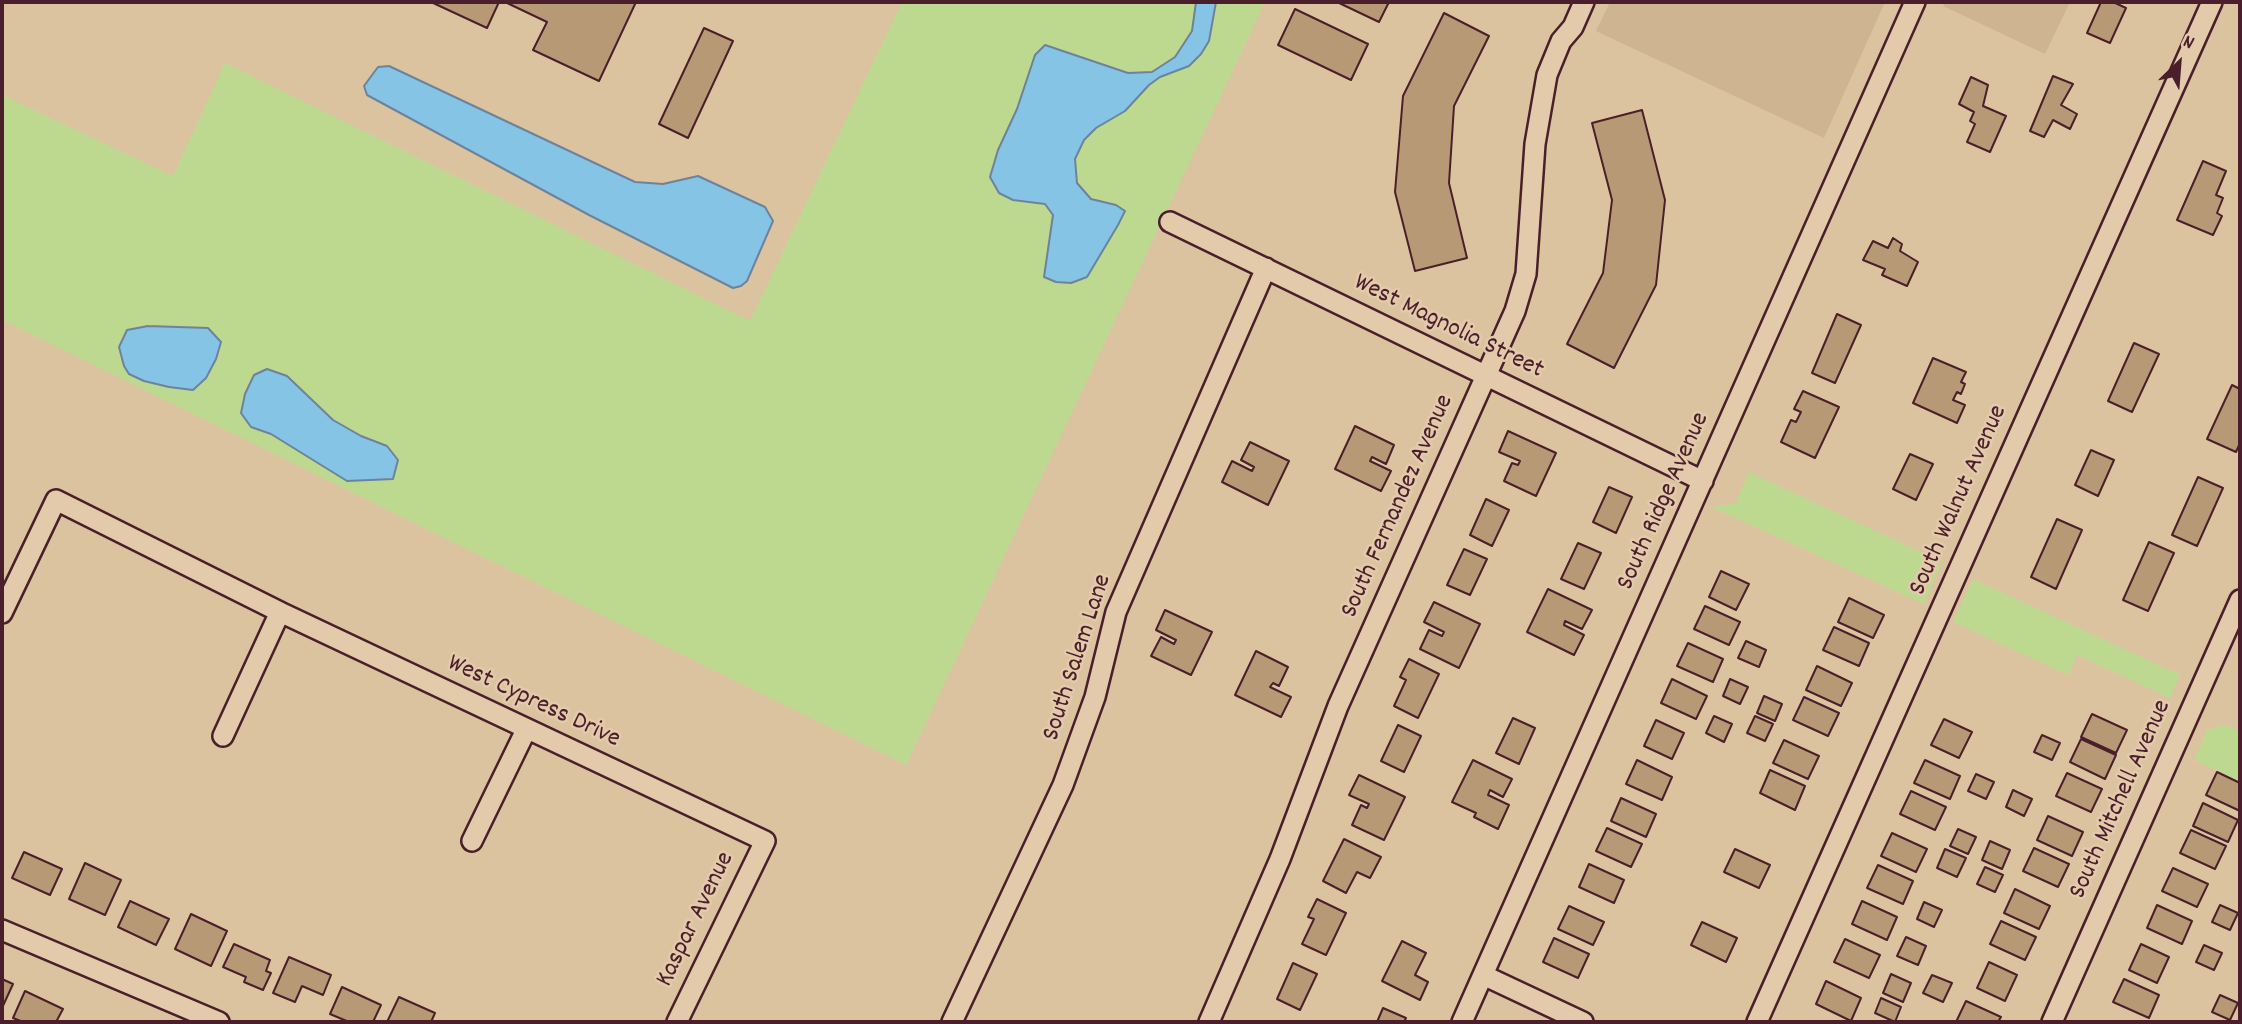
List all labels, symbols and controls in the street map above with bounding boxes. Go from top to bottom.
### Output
north arrow [2144,28,2214,98]
text: N [2178,29,2198,58]
street label: West Magnolia Street [1348,268,1548,388]
street label: South Fernandez Avenue [1336,390,1462,624]
street label: South Walnut Avenue [1904,401,2016,601]
street label: South Ridge Avenue [1612,408,1718,596]
street label: South Salem Lane [1037,571,1121,745]
street label: West Cypress Drive [442,649,624,757]
street label: South Mitchell Avenue [2064,696,2180,904]
street label: Kaspar Avenue [651,848,743,992]

